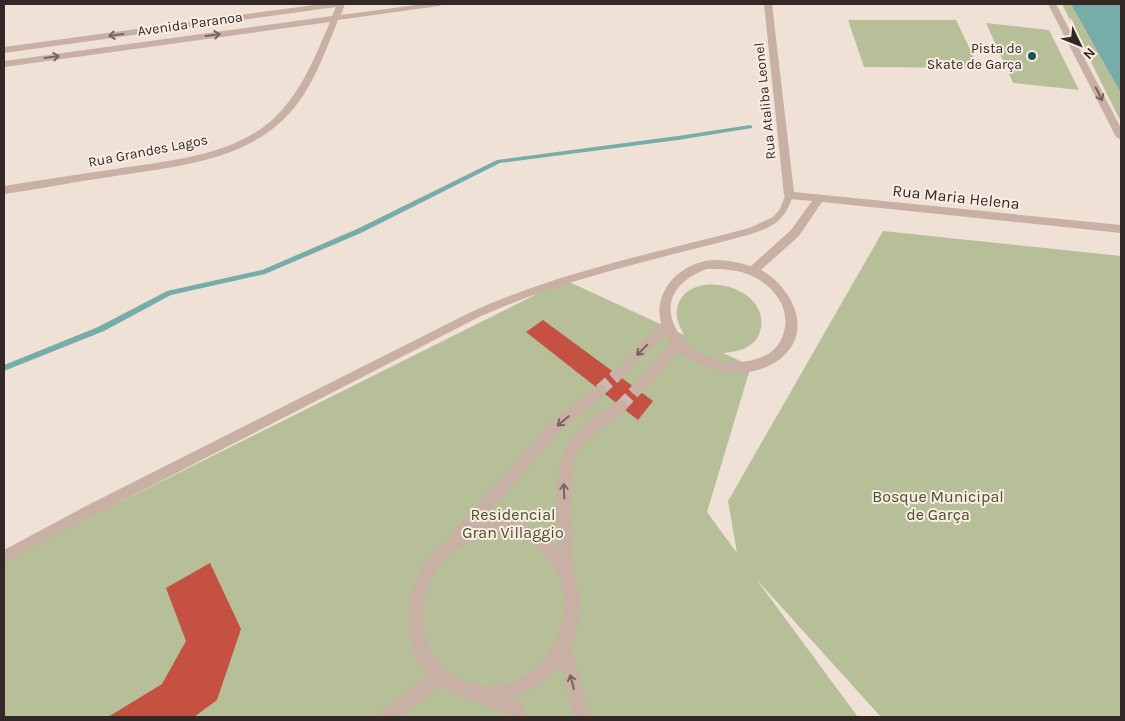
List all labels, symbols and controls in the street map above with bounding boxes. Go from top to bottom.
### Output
street label: Avenida Paranoa [136,8,244,40]
north arrow [1055,20,1105,70]
one-way arrow [108,30,124,40]
one-way arrow [205,30,221,40]
place label: Pista de Skate de Garça [927,40,1022,73]
street label: Rua Ataliba Leonel [750,42,780,160]
text: N [1079,44,1099,63]
marker: Pista de Skate de Garça [1026,50,1038,62]
one-way arrow [44,52,60,62]
one-way arrow [1094,86,1104,101]
street label: Rua Grandes Lagos [87,131,209,171]
street label: Rua Maria Helena [892,181,1020,213]
one-way arrow [635,344,648,356]
one-way arrow [557,416,570,427]
one-way arrow [559,484,569,500]
park label: Bosque Municipal de Garça [872,487,1004,524]
park label: Residencial Gran Villaggio [462,505,564,542]
one-way arrow [567,674,577,690]

